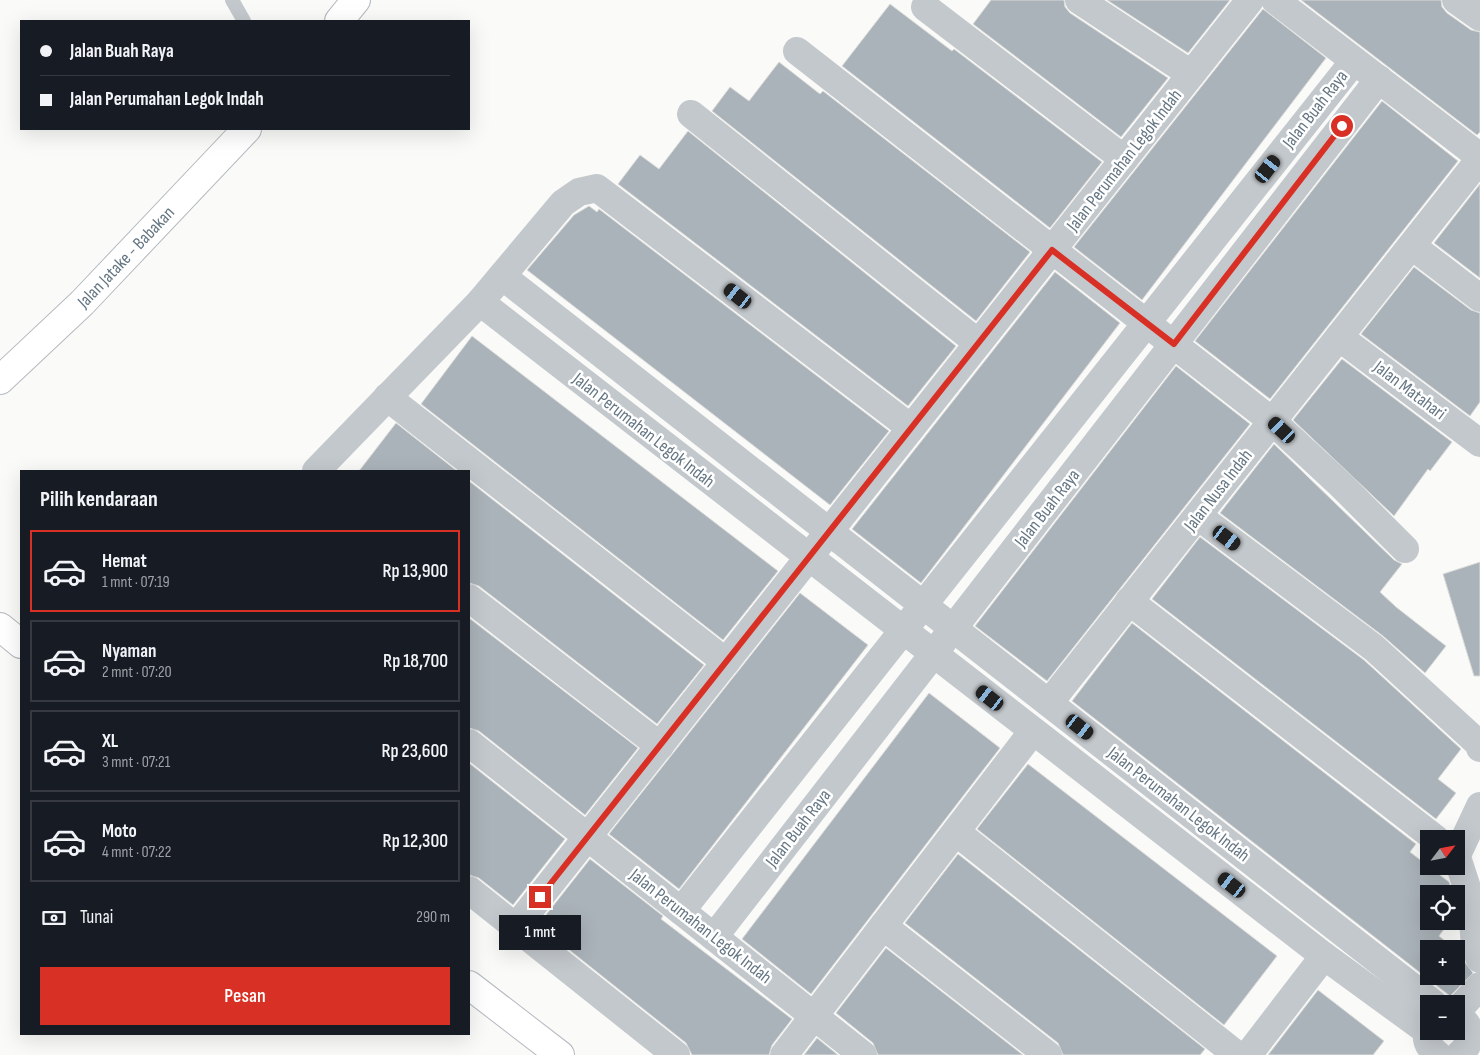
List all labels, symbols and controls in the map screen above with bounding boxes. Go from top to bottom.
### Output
text: Jalan Buah Raya [70,40,174,63]
street label: Jalan Buah Raya [1278,66,1352,153]
street label: Jalan Perumahan Legok Indah [1062,85,1186,236]
text: Jalan Perumahan Legok Indah [70,88,264,111]
route start [1331,115,1353,137]
car [1252,153,1283,185]
street label: Jalan Jatake - Babakan [73,202,179,313]
car [721,281,754,311]
street label: Jalan Matahari [1369,356,1450,424]
street label: Jalan Perumahan Legok Indah [568,368,719,492]
car [1265,414,1298,446]
street label: Jalan Nusa Indah [1179,445,1257,536]
street label: Jalan Buah Raya [1010,465,1084,552]
text: Pilih kendaraan [40,486,158,513]
car [1210,523,1243,553]
icon: car [42,549,87,594]
text: Hemat [102,550,147,573]
text: Rp 13,900 [382,560,448,583]
text: 1 mnt · 07:19 [102,573,170,592]
icon: car [42,639,87,684]
text: Nyaman [102,640,156,663]
text: Rp 18,700 [383,650,448,673]
text: 2 mnt · 07:20 [102,663,172,682]
car [973,683,1006,713]
car [1063,712,1096,742]
icon: car [42,729,87,774]
text: XL [102,730,118,753]
text: Rp 23,600 [381,740,448,763]
street label: Jalan Perumahan Legok Indah [1103,742,1254,866]
text: 3 mnt · 07:21 [102,753,170,772]
street label: Jalan Buah Raya [761,785,835,872]
icon: car [42,819,87,864]
text: Moto [102,820,137,843]
text: Rp 12,300 [383,830,448,853]
north arrow [1420,830,1465,875]
map controls [1420,830,1465,1040]
text: 4 mnt · 07:22 [102,843,171,862]
street label: Jalan Perumahan Legok Indah [625,864,776,988]
car [1215,870,1248,900]
button: locate [1420,885,1465,930]
route end [529,886,551,908]
icon: cash [40,904,68,932]
text: Tunai [80,906,113,929]
text: 290 m [416,908,450,927]
callout: 1 mnt [499,914,581,950]
text: 1 mnt [524,923,556,942]
button: + [1420,940,1465,985]
button: Pesan [40,967,450,1025]
button: − [1420,995,1465,1040]

